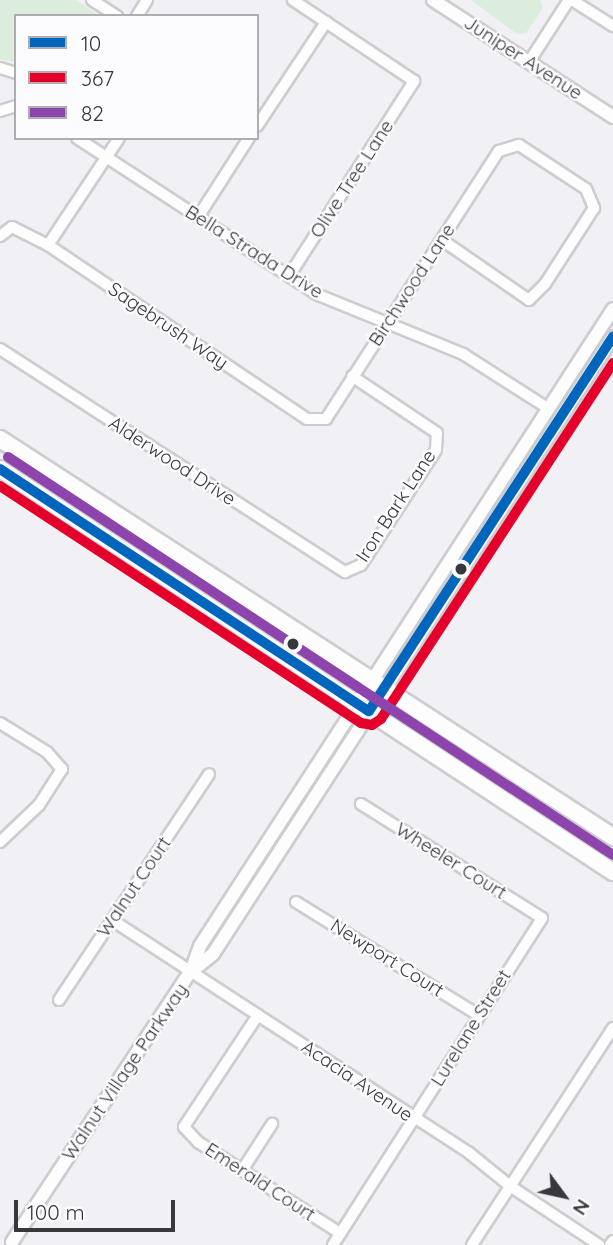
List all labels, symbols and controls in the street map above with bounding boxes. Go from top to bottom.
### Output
street label: Juniper Avenue [460,11,586,105]
legend [14,14,259,140]
text: 10 [81,30,101,56]
text: 367 [81,65,114,91]
text: 82 [81,100,104,126]
street label: Olive Tree Lane [305,116,399,242]
street label: Bella Strada Drive [181,200,327,304]
street label: Birchwood Lane [364,220,460,350]
street label: Sagebrush Way [104,278,232,374]
street label: Alderwood Drive [104,412,240,510]
street label: Iron Bark Lane [351,446,441,566]
unlabelled marker [454,562,468,576]
unlabelled marker [286,637,300,651]
street label: Wheeler Court [391,818,511,904]
street label: Walnut Court [92,833,176,941]
street label: Newport Court [326,914,448,1002]
street label: Lurelane Street [426,965,516,1091]
street label: Walnut Village Parkway [57,979,193,1165]
street label: Acacia Avenue [297,1035,417,1127]
street label: Emerald Court [201,1138,319,1226]
north arrow [529,1161,599,1231]
scale bar [18,1186,178,1230]
text: N [568,1195,595,1220]
text: 100 m [27,1199,85,1225]

